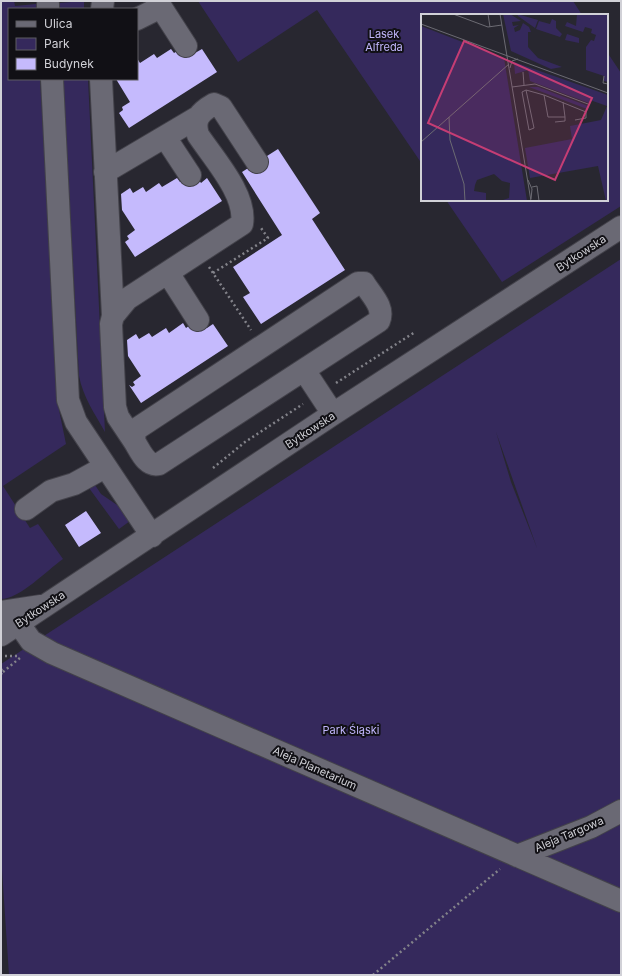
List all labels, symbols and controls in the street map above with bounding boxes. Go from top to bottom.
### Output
legend [8,8,138,80]
inset map [421,14,608,201]
text: Ulica [44,16,72,31]
park label: Lasek Alfreda [365,27,403,54]
text: Park [44,36,70,51]
text: Budynek [44,56,94,71]
street label: Bytkowska [554,232,608,274]
street label: Bytkowska [283,409,337,451]
street label: Bytkowska [13,588,67,630]
park label: Park Śląski [322,723,380,737]
street label: Aleja Planetarium [271,743,359,793]
street label: Aleja Targowa [533,813,605,855]

